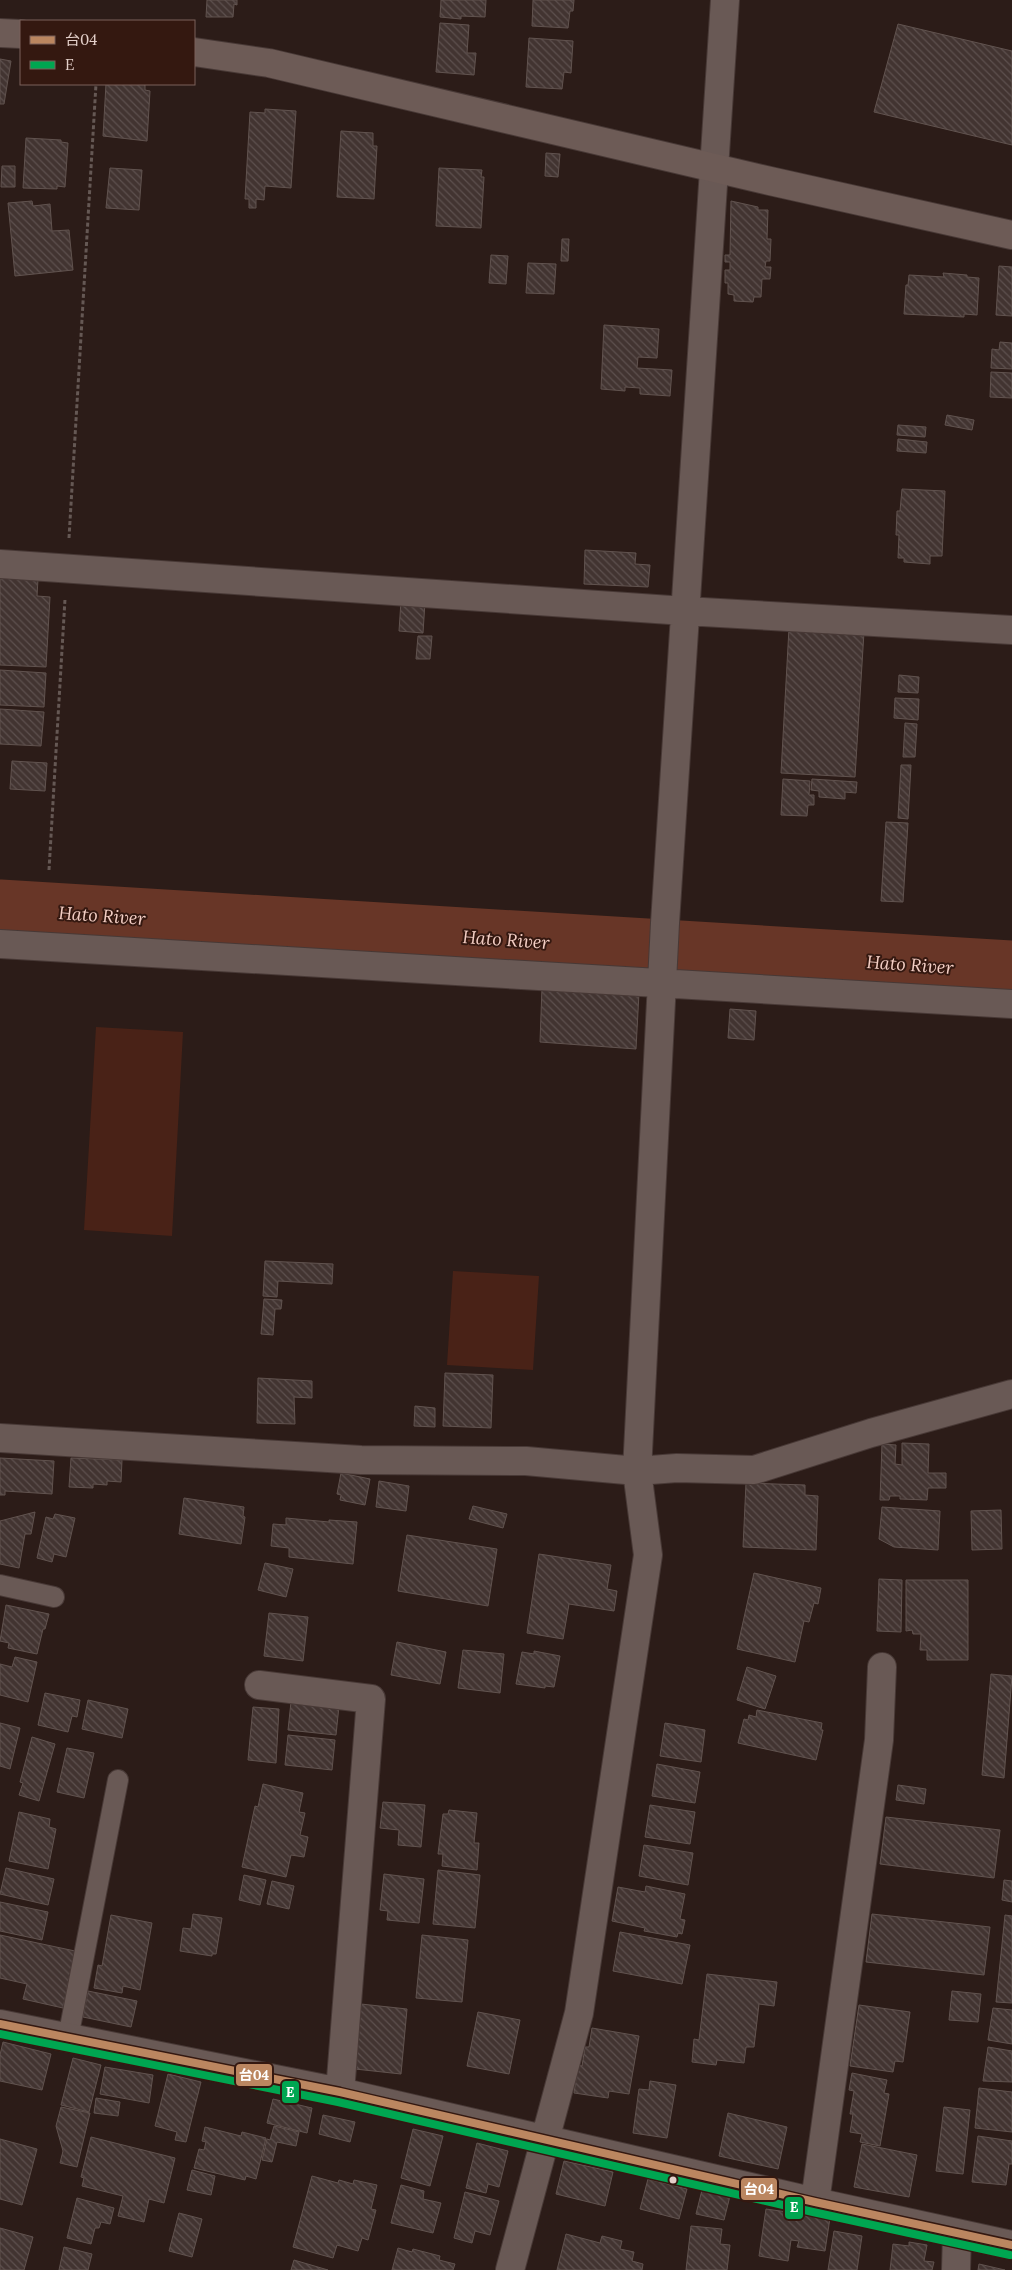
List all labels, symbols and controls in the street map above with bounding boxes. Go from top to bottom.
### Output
legend [20,20,195,85]
text: 台04 [65,30,97,49]
text: E [65,55,74,74]
water label: Hato River [58,901,147,930]
water label: Hato River [462,925,551,954]
water label: Hato River [866,950,955,979]
line badge: 台04 [235,2063,273,2087]
text: 台04 [239,2066,270,2084]
line badge: E [281,2080,300,2104]
text: E [286,2083,295,2101]
unlabelled marker [668,2175,678,2185]
line badge: 台04 [740,2177,778,2201]
text: 台04 [744,2180,775,2198]
line badge: E [784,2196,804,2220]
text: E [790,2198,799,2216]

